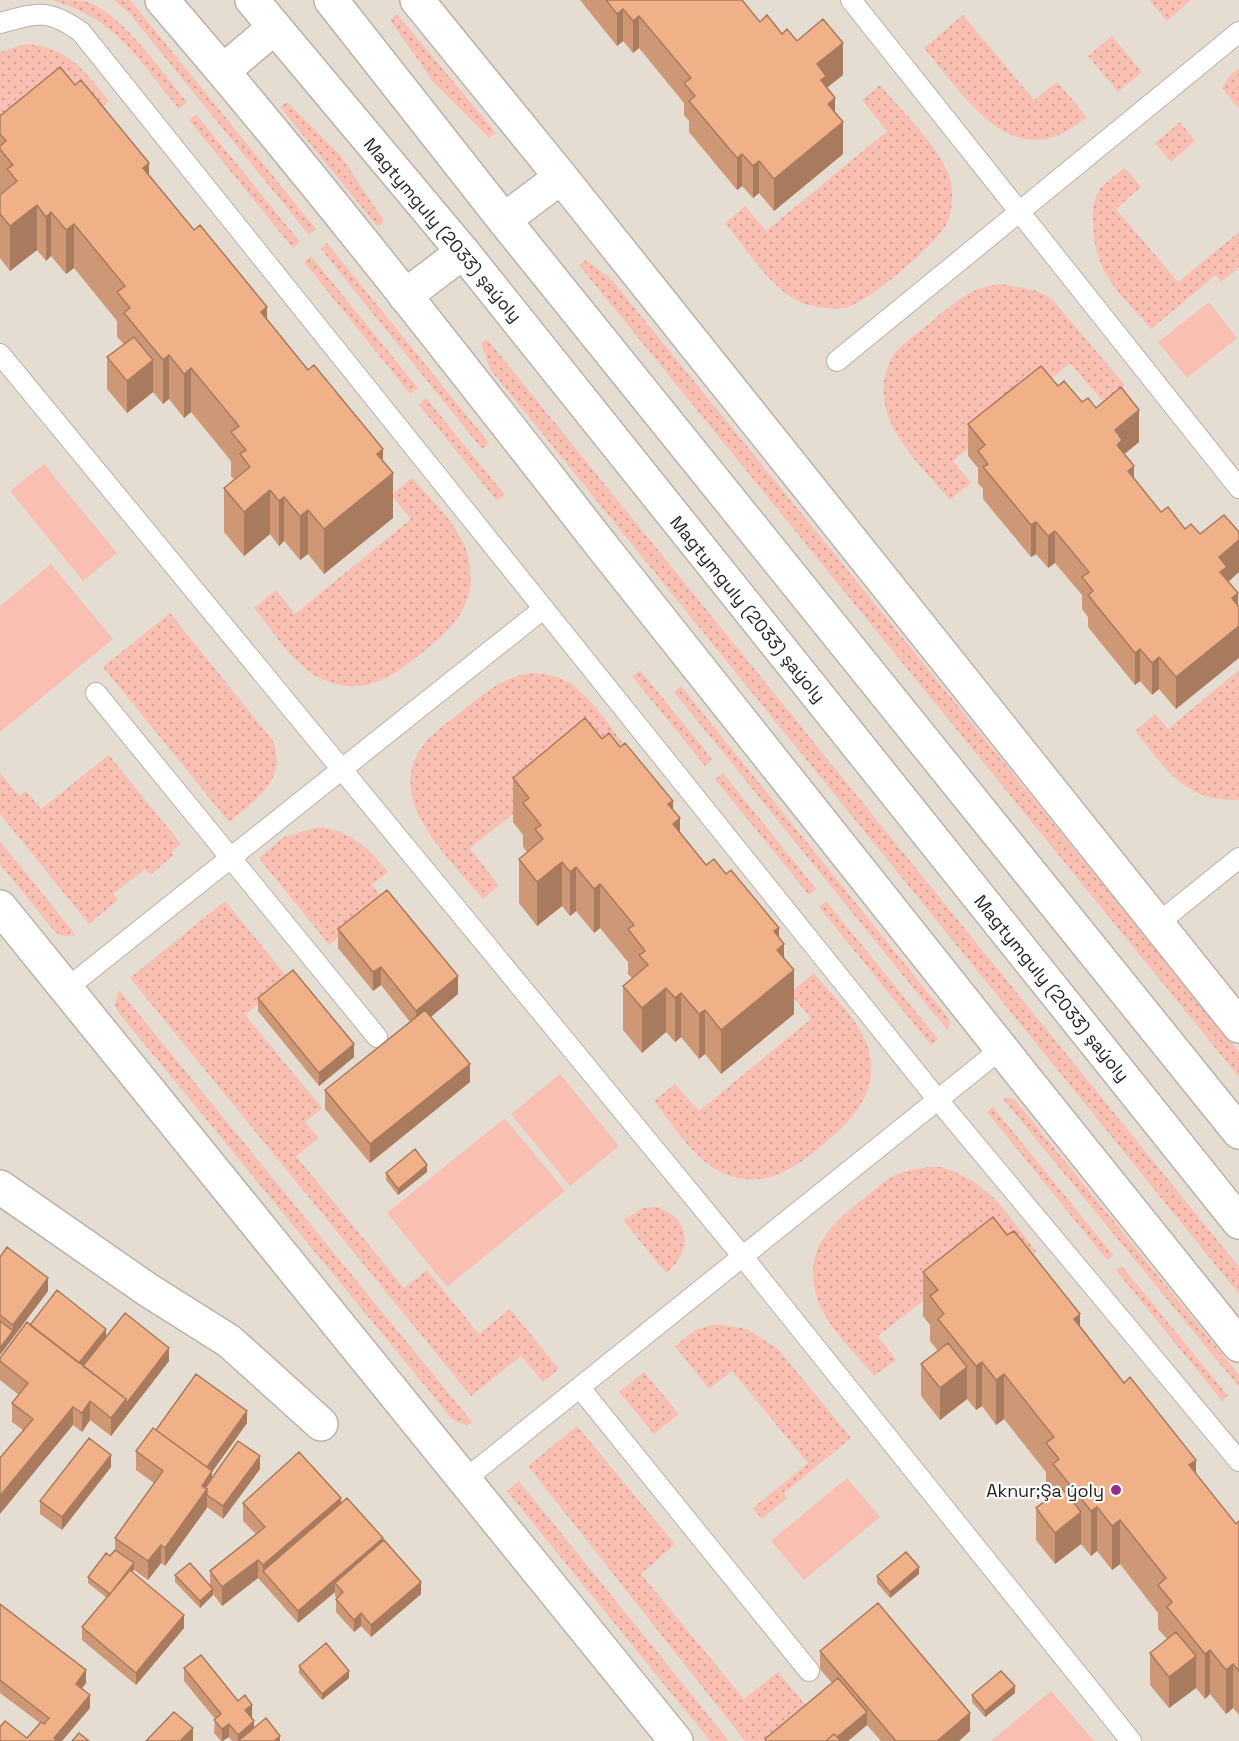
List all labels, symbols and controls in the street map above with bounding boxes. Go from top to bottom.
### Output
street label: Magtymguly (2033) şaýoly [359,133,527,327]
street label: Magtymguly (2033) şaýoly [665,511,831,707]
street label: Magtymguly (2033) şaýoly [969,890,1135,1086]
place label: Aknur;Şa ýoly [986,1479,1104,1502]
marker: Aknur;Şa ýoly [1109,1483,1123,1497]

